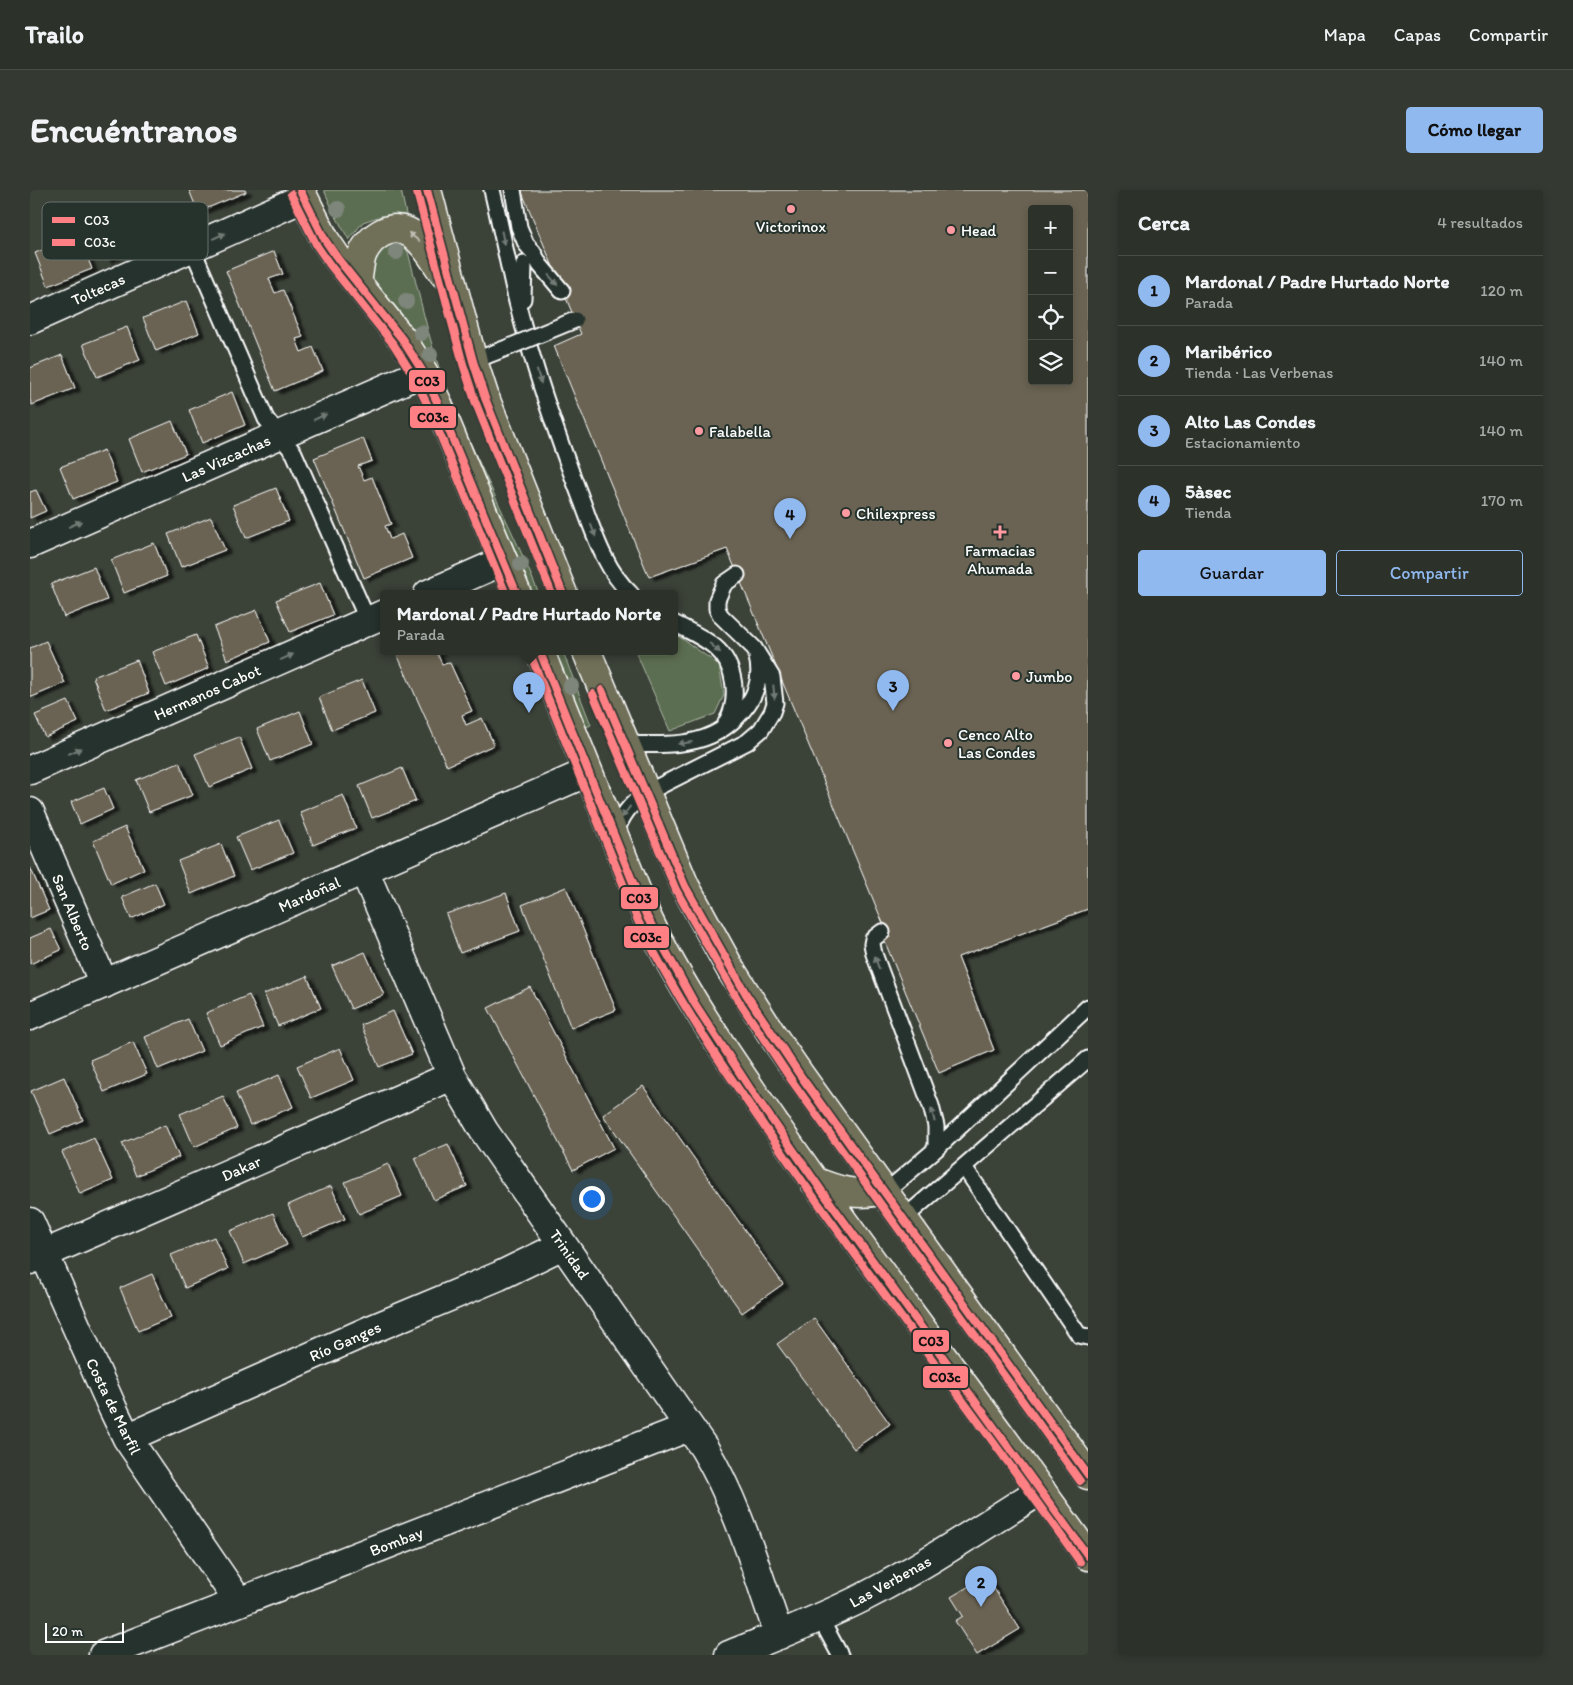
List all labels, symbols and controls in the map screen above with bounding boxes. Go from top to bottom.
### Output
text: Trailo [25,20,84,49]
text: Mapa [1324,24,1366,46]
text: Capas [1394,24,1441,46]
text: Compartir [1469,24,1548,46]
button: Cómo llegar [1406,107,1543,153]
text: Encuéntranos [30,109,238,151]
legend [42,202,208,260]
marker: Victorinox [785,203,797,215]
map controls [1028,205,1073,385]
button: + [1028,205,1073,250]
text: Cerca [1138,210,1190,235]
text: C03 [84,212,110,229]
text: 4 resultados [1437,213,1523,232]
place label: Victorinox [756,217,827,236]
place label: Head [961,221,997,240]
marker: Head [945,224,957,236]
one-way arrow [499,230,507,246]
one-way arrow [212,232,226,240]
one-way arrow [408,232,421,243]
text: C03c [84,234,116,251]
button: − [1028,250,1073,295]
street label: Toltecas [68,269,128,310]
text: Mardonal / Padre Hurtado Norte [1185,270,1449,293]
one-way arrow [547,274,559,286]
text: 1 [1150,281,1158,300]
text: 120 m [1480,281,1523,300]
text: Parada [1185,293,1233,312]
button: locate [1028,295,1073,340]
button: layers [1028,340,1073,385]
text: Maribérico [1185,340,1272,363]
text: 2 [1150,351,1158,370]
text: 140 m [1479,351,1523,370]
text: Tienda · Las Verbenas [1185,363,1333,382]
line badge: C03 [408,369,446,393]
one-way arrow [536,369,544,384]
text: C03 [414,373,440,390]
line badge: C03c [409,405,457,429]
text: C03c [417,409,449,426]
text: Alto Las Condes [1185,410,1316,433]
one-way arrow [313,413,327,421]
text: 3 [1150,421,1158,440]
text: 140 m [1479,421,1523,440]
place label: Falabella [709,422,771,441]
marker: Falabella [693,425,705,437]
street label: Las Vizcachas [179,430,273,486]
text: Estacionamiento [1185,433,1300,452]
text: 5àsec [1185,480,1231,503]
text: 4 [1149,491,1159,510]
text: 170 m [1481,491,1523,510]
pin: 4 [774,498,806,539]
text: Tienda [1185,503,1232,522]
place label: Chilexpress [856,504,936,523]
marker: Chilexpress [840,507,852,519]
one-way arrow [68,520,82,528]
one-way arrow [589,523,597,538]
marker: Farmacias Ahumada [994,526,1006,538]
place label: Farmacias Ahumada [965,541,1035,578]
button: Guardar [1138,550,1326,596]
button: Compartir [1336,550,1523,596]
popup [380,590,678,655]
text: Mardonal / Padre Hurtado Norte [397,602,661,625]
text: Parada [397,625,445,644]
one-way arrow [709,642,721,654]
one-way arrow [280,652,294,660]
street label: Hermanos Cabot [151,660,264,724]
place label: Jumbo [1026,667,1072,686]
pin: 3 [877,670,909,711]
marker: Jumbo [1010,670,1022,682]
pin: 1 [513,672,545,713]
one-way arrow [770,684,778,700]
place label: Cenco Alto Las Condes [958,725,1036,762]
marker: Cenco Alto Las Condes [942,737,954,749]
one-way arrow [676,739,692,747]
one-way arrow [68,746,82,754]
one-way arrow [621,805,631,819]
street label: San Alberto [48,871,97,953]
street label: Mardoñal [275,872,344,917]
line badge: C03 [620,886,659,910]
text: C03 [626,890,652,907]
line badge: C03c [623,925,670,949]
text: C03c [630,929,662,946]
one-way arrow [873,955,881,970]
one-way arrow [929,1108,937,1123]
street label: Dakar [219,1151,264,1185]
your location [579,1186,605,1212]
street label: Trinidad [546,1226,594,1283]
street label: Río Ganges [306,1317,384,1366]
line badge: C03 [912,1329,950,1353]
text: C03 [918,1333,944,1350]
street label: Costa de Marfil [82,1355,145,1458]
line badge: C03c [922,1365,969,1389]
text: C03c [929,1369,961,1386]
street label: Bombay [367,1522,426,1560]
street label: Las Verbenas [846,1551,935,1612]
pin: 2 [965,1566,997,1607]
scale bar [45,1620,124,1643]
text: 20 m [52,1623,83,1640]

